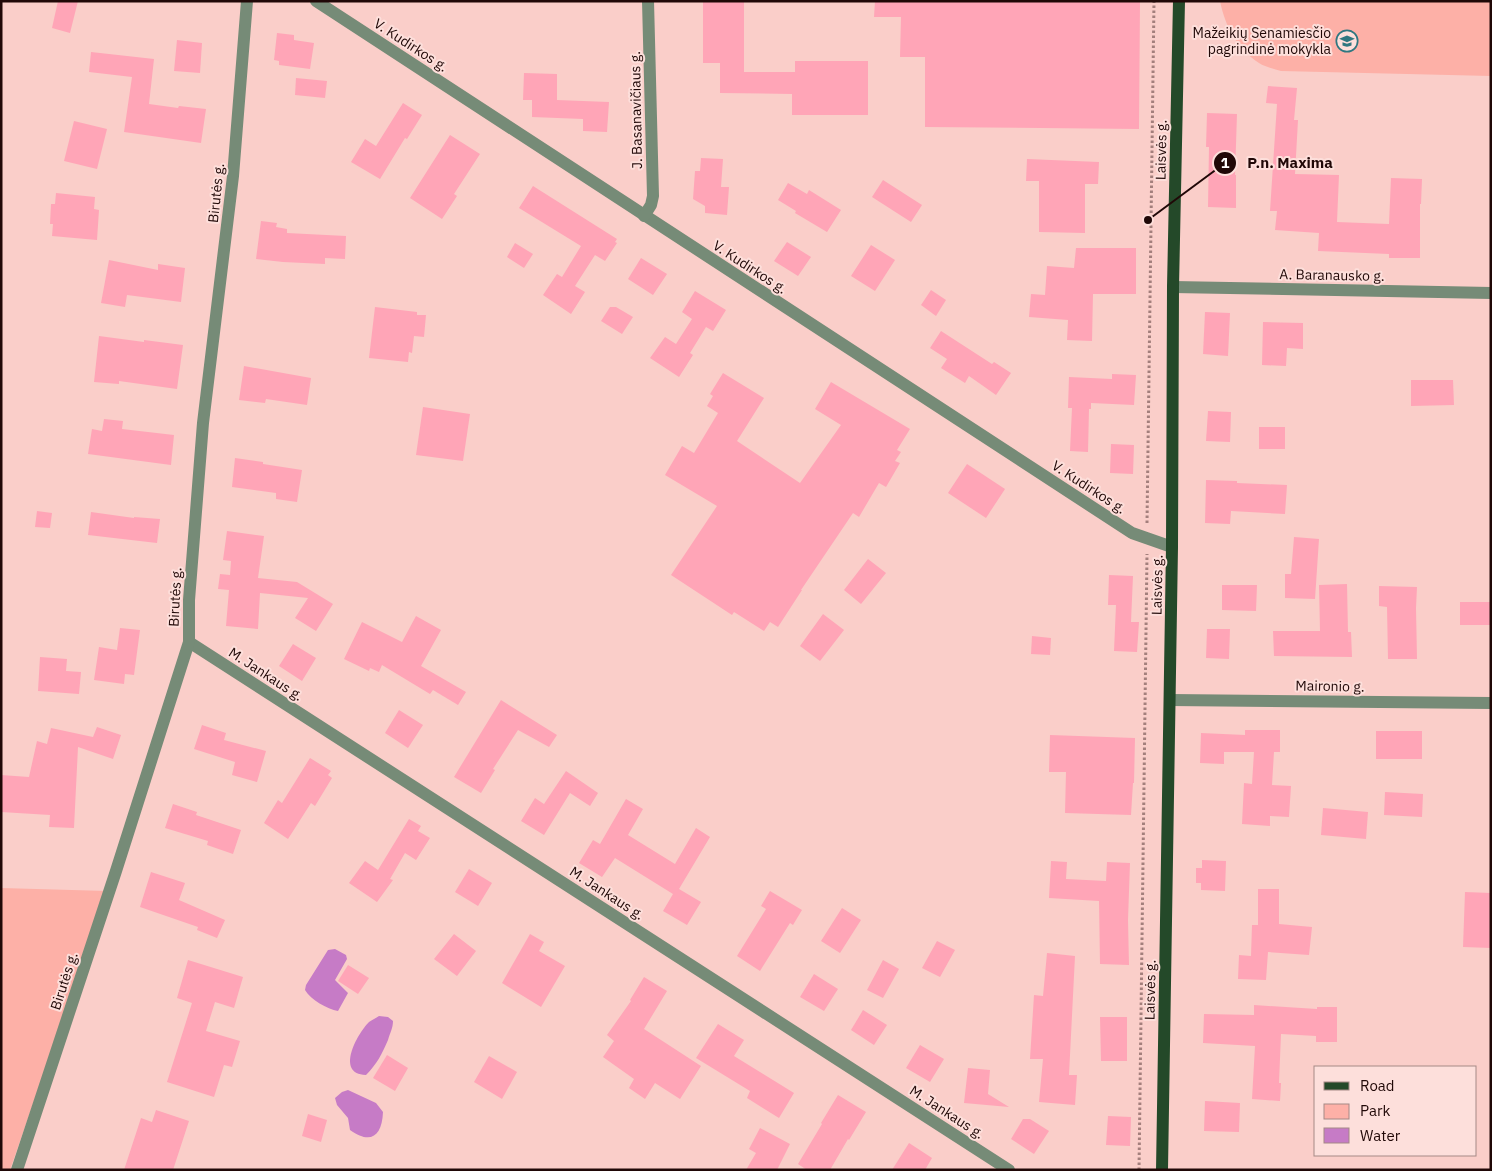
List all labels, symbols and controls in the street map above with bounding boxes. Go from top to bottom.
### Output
street label: V. Kudirkos g. [371,14,451,76]
place label: Mažeikių Senamiesčio pagrindinė mokykla [1193,24,1332,58]
school or university icon: Mažeikių Senamiesčio pagrindinė mokykla [1335,29,1359,53]
street label: J. Basanavičiaus g. [626,51,646,169]
street label: Laisvės g. [1151,120,1171,180]
callout: P.n. Maxima [1212,148,1343,178]
text: 1 [1220,153,1230,172]
text: P.n. Maxima [1247,153,1333,172]
street label: Birutės g. [204,162,228,224]
street label: V. Kudirkos g. [710,236,790,298]
street label: A. Baranausko g. [1279,265,1385,285]
street label: V. Kudirkos g. [1049,456,1129,518]
street label: Laisvės g. [1147,555,1167,615]
street label: Birutės g. [164,567,186,627]
street label: M. Jankaus g. [225,643,307,705]
street label: Maironio g. [1295,676,1365,696]
street label: M. Jankaus g. [566,862,648,924]
street label: Birutės g. [46,950,82,1012]
street label: Laisvės g. [1140,960,1160,1020]
legend [1314,1066,1477,1156]
text: Road [1360,1076,1395,1095]
street label: M. Jankaus g. [906,1081,988,1143]
text: Park [1360,1101,1390,1120]
text: Water [1360,1126,1401,1145]

